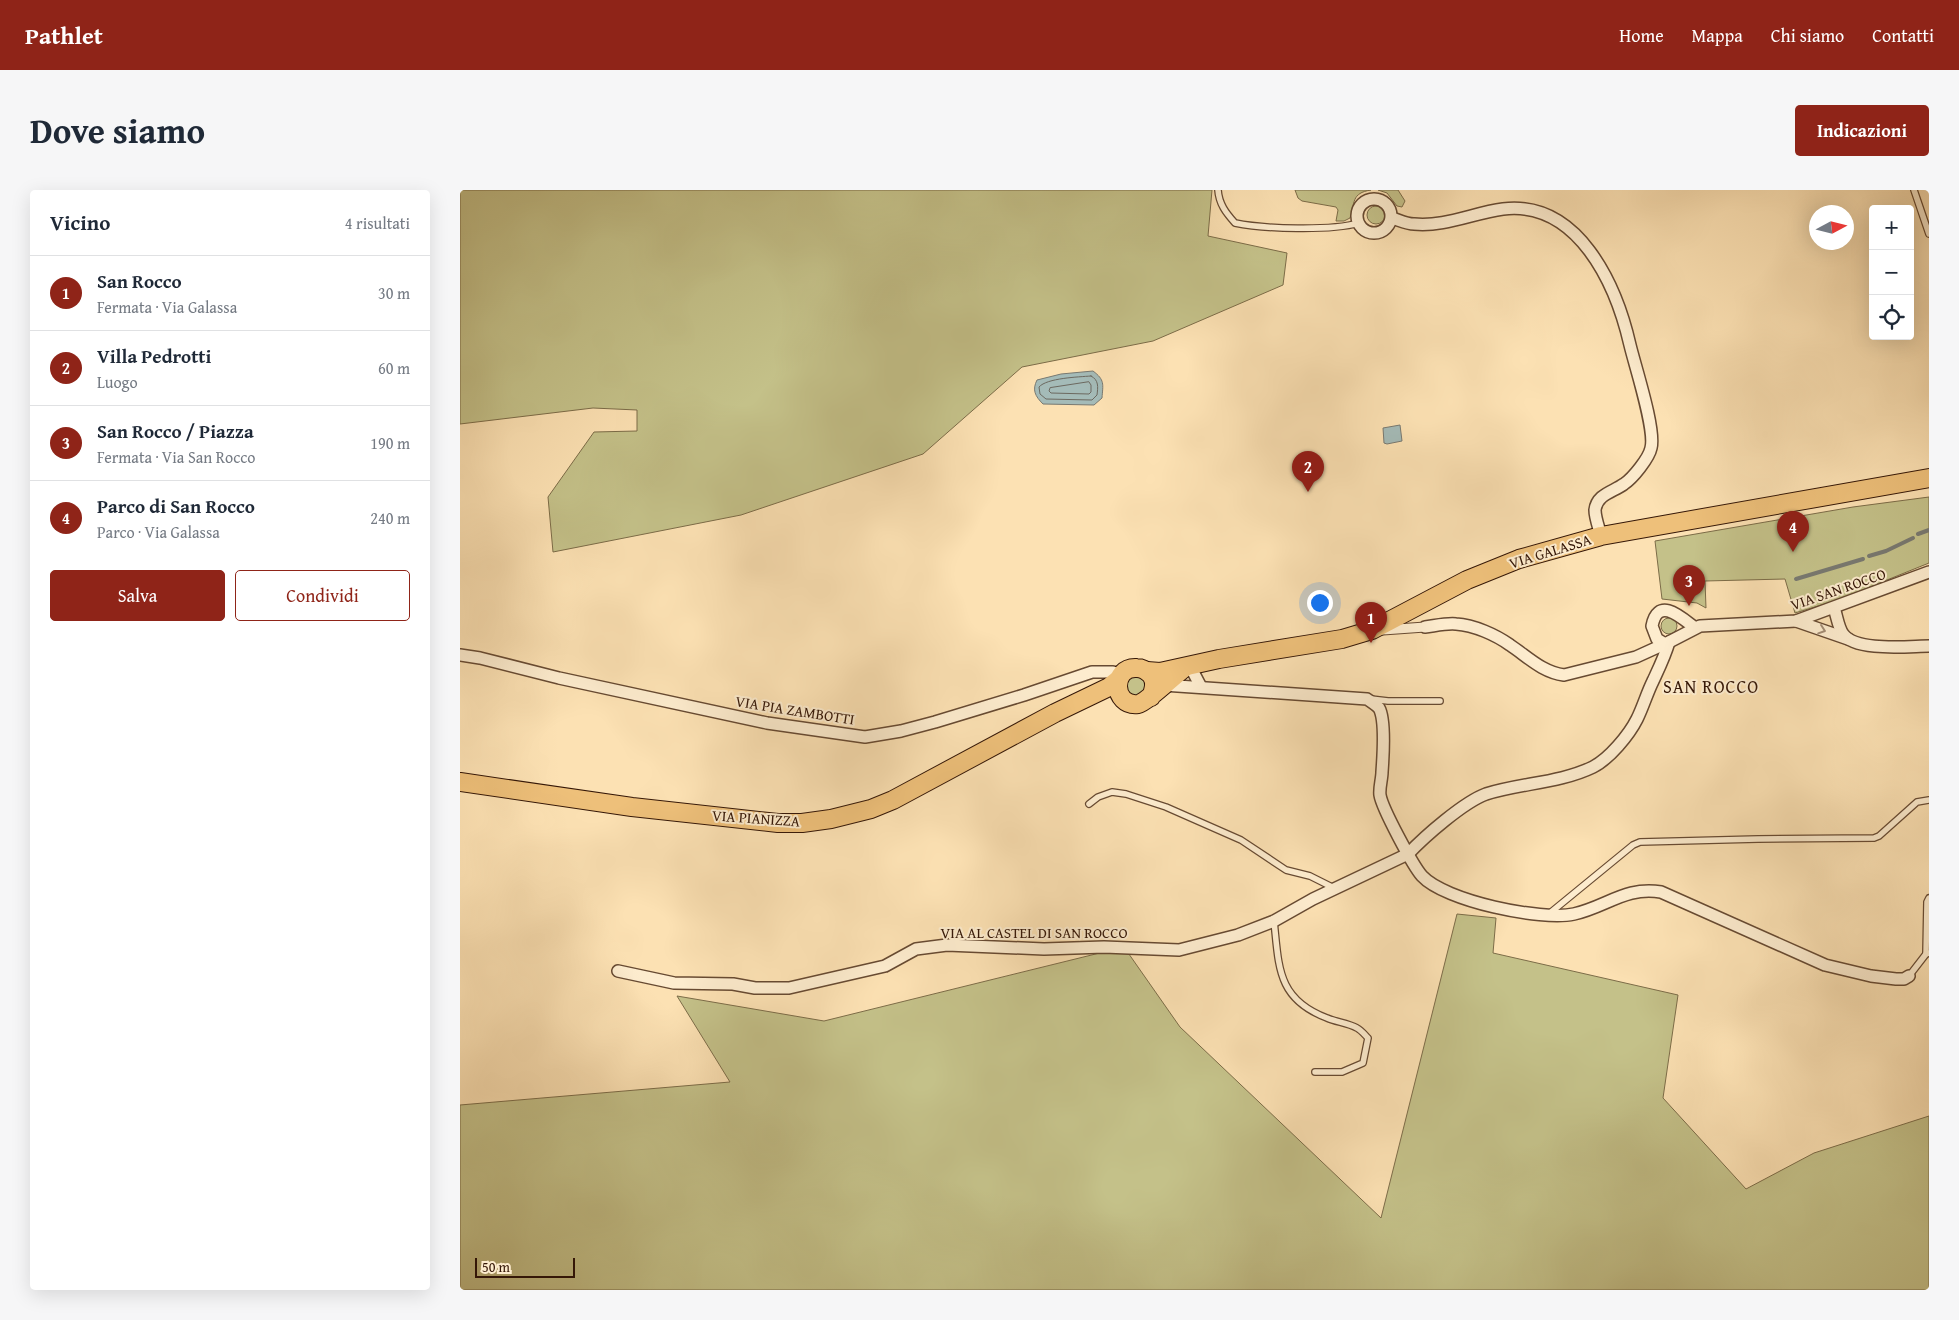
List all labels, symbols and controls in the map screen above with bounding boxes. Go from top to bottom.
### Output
text: Pathlet [25,18,103,53]
text: Home [1619,22,1664,49]
text: Mappa [1692,22,1743,49]
text: Chi siamo [1771,22,1844,49]
text: Contatti [1872,22,1934,49]
text: Dove siamo [30,105,205,156]
button: Indicazioni [1795,105,1929,156]
north arrow [1809,205,1854,250]
map controls [1869,205,1914,340]
button: + [1869,205,1914,250]
text: Vicino [50,207,110,238]
text: 4 risultati [345,211,410,235]
button: − [1869,250,1914,295]
text: San Rocco [97,267,182,295]
text: 1 [62,281,70,305]
text: 30 m [378,281,410,305]
text: Fermata · Via Galassa [97,295,237,319]
button: locate [1869,295,1914,340]
text: Villa Pedrotti [97,342,211,370]
text: 2 [62,356,70,380]
text: 60 m [378,356,410,380]
text: Luogo [97,370,138,394]
text: San Rocco / Piazza [97,417,254,445]
text: 3 [62,431,70,455]
text: 190 m [370,431,410,455]
text: Fermata · Via San Rocco [97,445,256,469]
pin: 2 [1292,451,1324,492]
text: Parco di San Rocco [97,492,255,520]
text: 4 [62,506,70,530]
text: 240 m [370,506,410,530]
pin: 4 [1777,511,1809,552]
text: Parco · Via Galassa [97,520,220,544]
street label: VIA GALASSA [1506,529,1594,573]
street label: VIA SAN ROCCO [1788,563,1888,615]
pin: 3 [1673,565,1705,606]
button: Salva [50,570,225,621]
button: Condividi [235,570,410,621]
your location [1307,590,1333,616]
pin: 1 [1355,602,1387,643]
one-way arrow [1817,624,1826,634]
district label: SAN ROCCO [1663,673,1759,700]
street label: VIA PIA ZAMBOTTI [734,690,856,730]
street label: VIA PIANIZZA [711,804,801,832]
street label: VIA AL CASTEL DI SAN ROCCO [940,922,1128,943]
scale bar [475,1255,575,1278]
text: 50 m [482,1257,510,1277]

